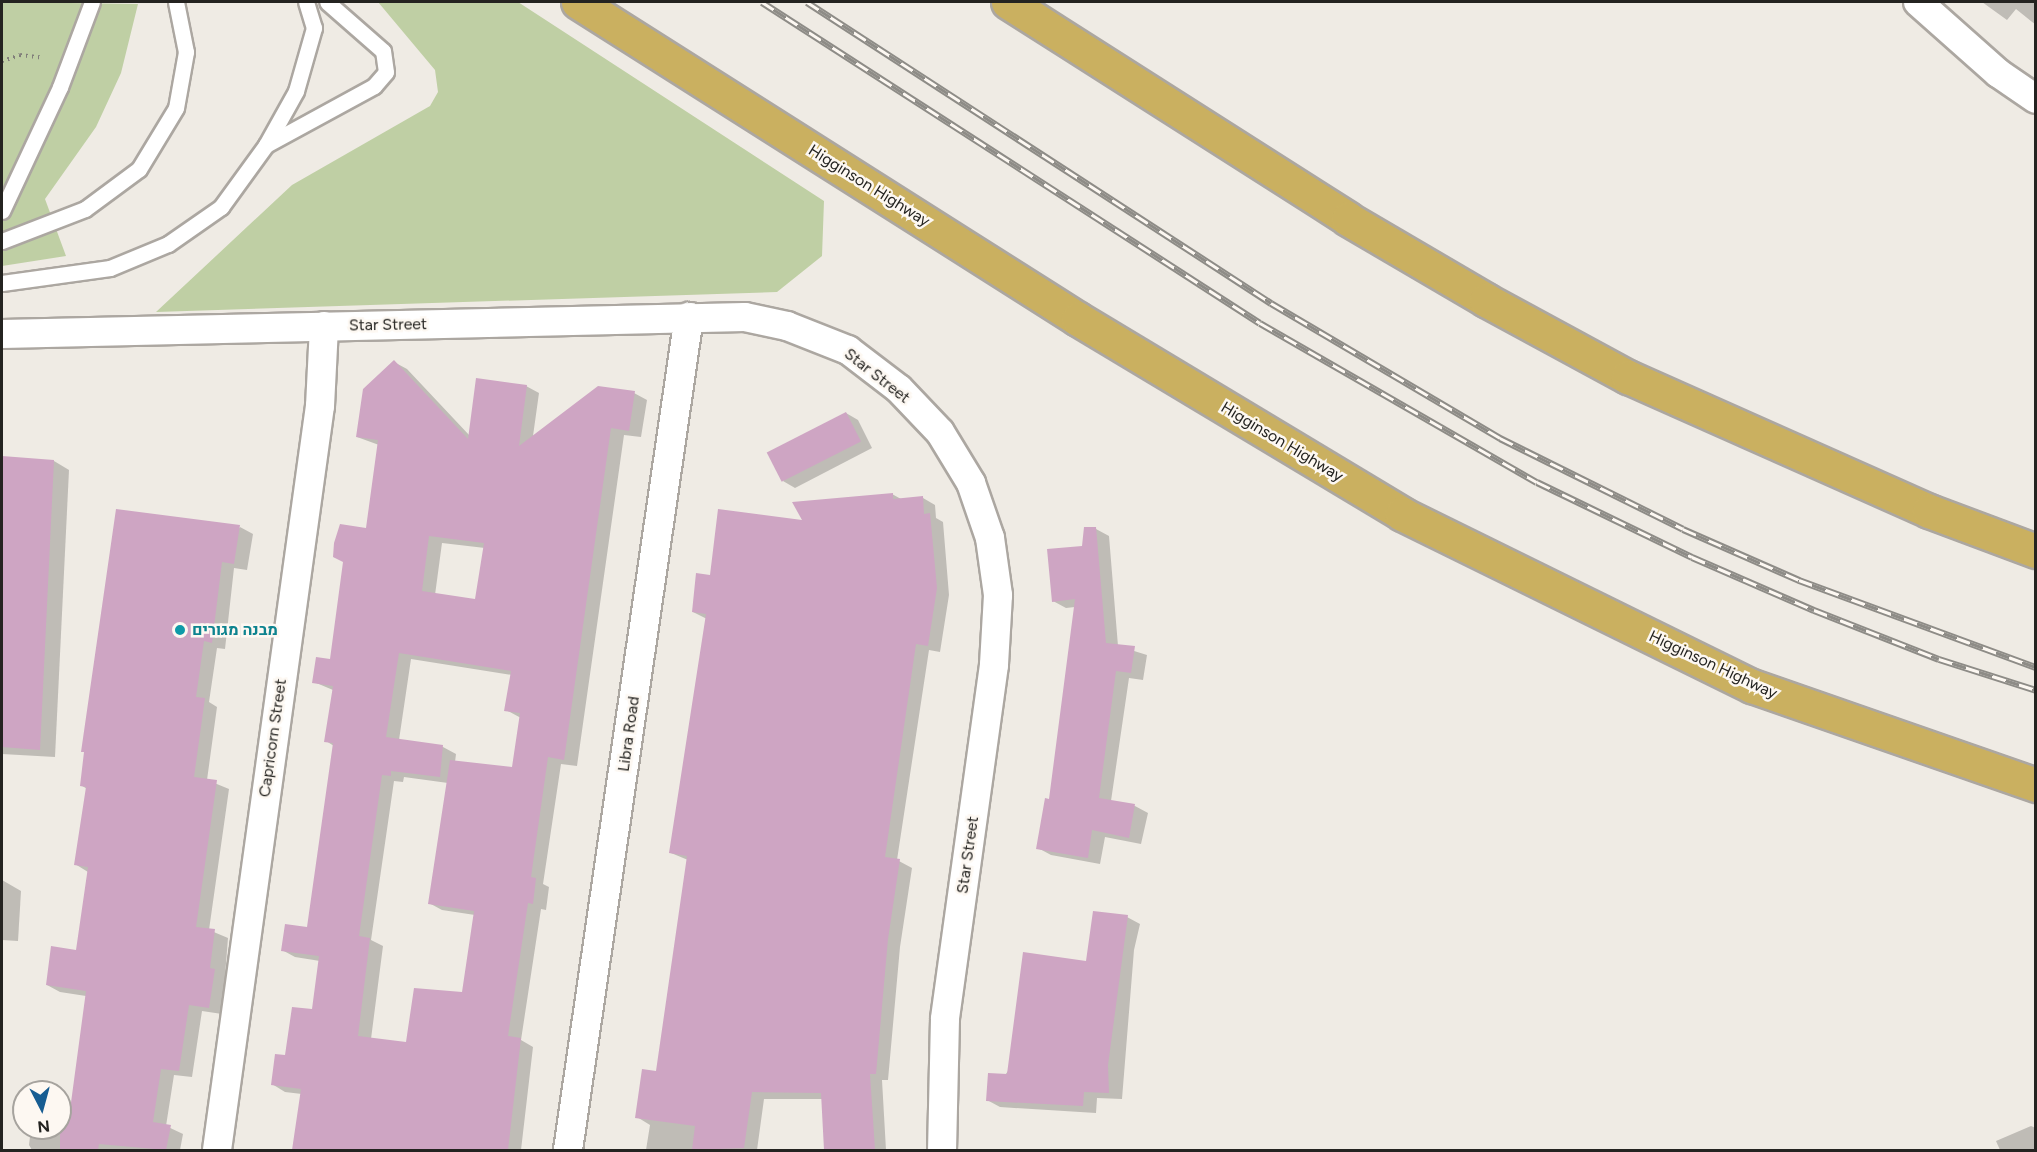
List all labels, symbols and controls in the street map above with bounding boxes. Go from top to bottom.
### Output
street label: Higginson Highway [805,141,933,231]
street label: Star Street [349,315,427,335]
street label: Star Street [840,344,914,408]
street label: Higginson Highway [1217,398,1347,486]
place label: מבנה מגורים [192,620,278,640]
marker: מבנה מגורים [173,623,187,637]
street label: Higginson Highway [1646,627,1780,703]
street label: Capricorn Street [255,678,291,798]
street label: Libra Road [614,695,644,773]
street label: Star Street [953,815,983,895]
north arrow [12,1080,72,1140]
text: N [37,1116,51,1137]

